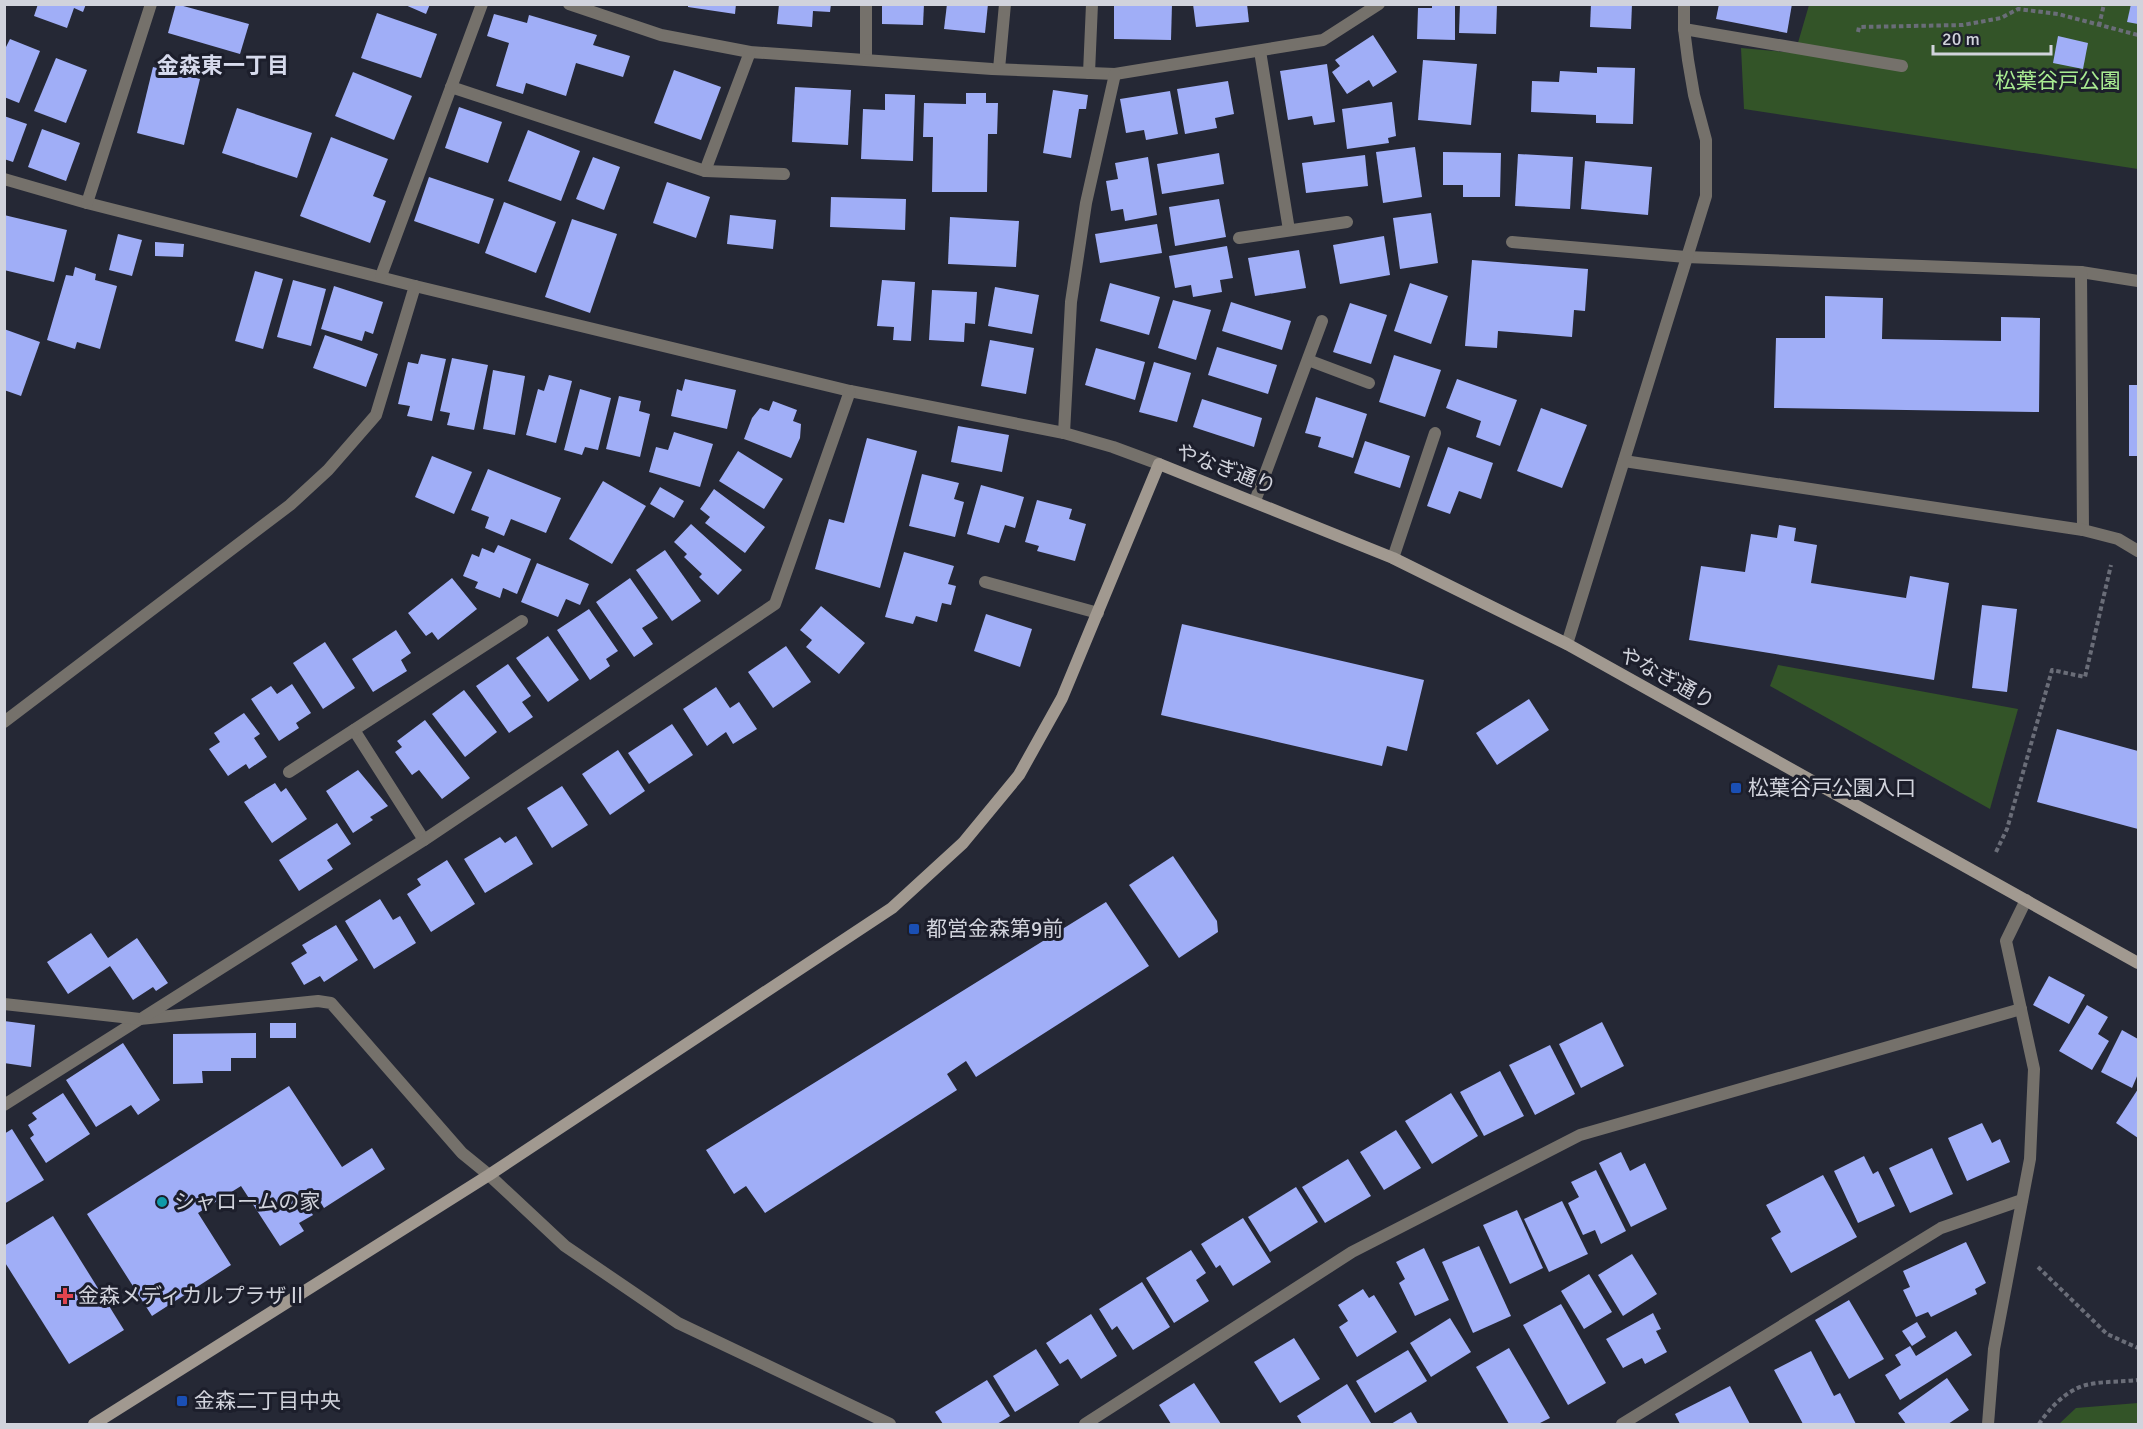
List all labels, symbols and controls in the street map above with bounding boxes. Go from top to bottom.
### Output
scale bar [1933,18,2052,56]
text: 20 m [1942,28,1980,50]
district label: 金森東一丁目 [157,52,289,79]
park label: 松葉谷戸公園 [1995,68,2121,94]
street label: やなぎ通り [1172,438,1280,500]
street label: やなぎ通り [1615,641,1719,715]
place label: 松葉谷戸公園入口 [1748,775,1916,801]
marker: 松葉谷戸公園入口 [1729,781,1743,795]
place label: 都営金森第9前 [926,916,1063,942]
marker: 都営金森第9前 [907,922,921,936]
place label: シャロームの家 [174,1189,320,1215]
marker: シャロームの家 [155,1195,169,1209]
place label: 金森メディカルプラザⅡ [78,1283,308,1309]
marker: 金森メディカルプラザⅡ [56,1287,74,1305]
place label: 金森二丁目中央 [194,1388,341,1414]
marker: 金森二丁目中央 [175,1394,189,1408]

